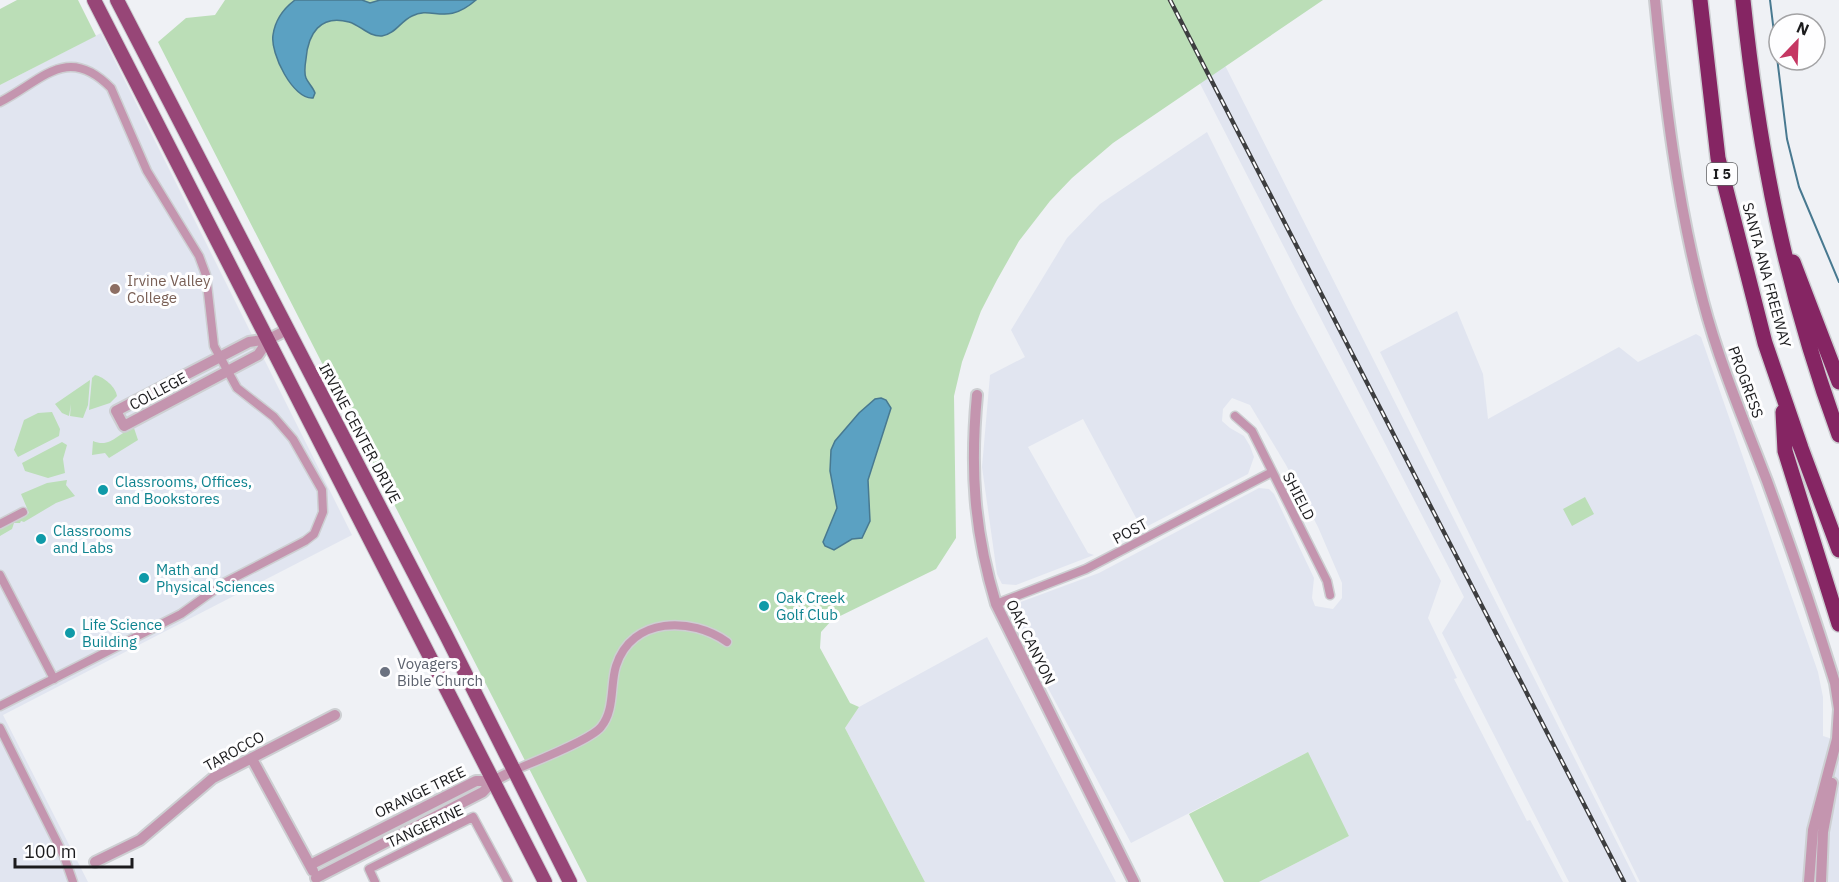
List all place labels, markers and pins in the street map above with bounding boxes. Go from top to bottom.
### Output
place label: Irvine Valley College [127,271,211,307]
marker: Irvine Valley College [108,282,122,296]
place label: Classrooms, Offices, and Bookstores [115,472,252,508]
marker: Classrooms, Offices, and Bookstores [96,483,110,497]
place label: Classrooms and Labs [53,521,132,557]
marker: Classrooms and Labs [34,532,48,546]
place label: Math and Physical Sciences [156,560,275,596]
marker: Math and Physical Sciences [137,571,151,585]
place label: Oak Creek Golf Club [776,588,845,624]
marker: Oak Creek Golf Club [757,599,771,613]
place label: Life Science Building [82,615,162,651]
marker: Life Science Building [63,626,77,640]
place label: Voyagers Bible Church [397,654,483,690]
marker: Voyagers Bible Church [378,665,392,679]

